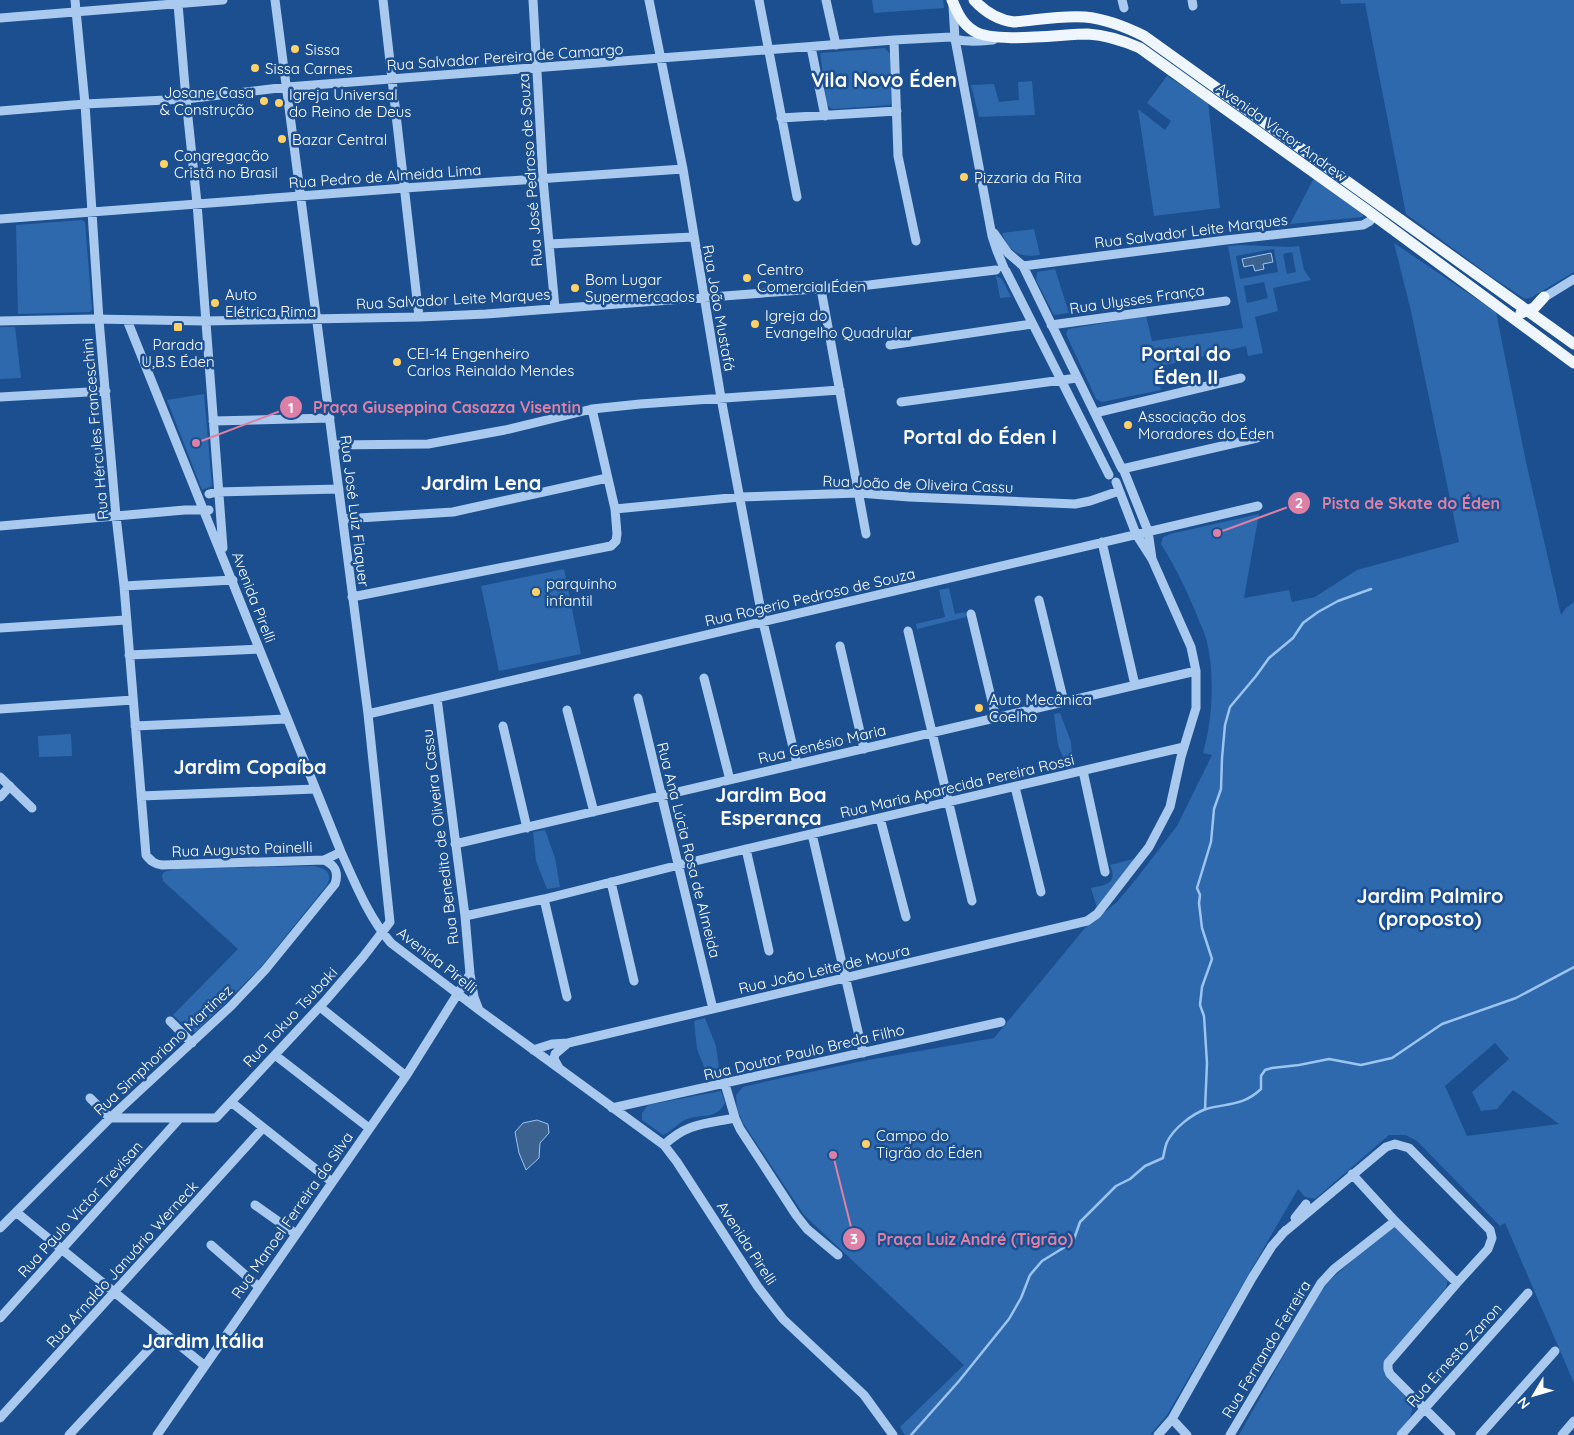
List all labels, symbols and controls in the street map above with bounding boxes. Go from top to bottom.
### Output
street label: Rua Salvador Pereira de Camargo [386,39,624,75]
place label: Sissa [305,40,340,59]
marker: Sissa [289,43,301,55]
place label: Sissa Carnes [265,59,353,78]
marker: Sissa Carnes [249,62,261,74]
district label: Vila Novo Éden [811,67,957,92]
street label: Rua José Pedroso de Souza [514,73,546,267]
street label: Avenida Victor Andrew [1213,78,1351,186]
place label: Josane Casa & Construção [160,83,254,119]
place label: Igreja Universal do Reino de Deus [289,85,411,121]
marker: Josane Casa & Construção [258,95,270,107]
marker: Igreja Universal do Reino de Deus [273,97,285,109]
place label: Bazar Central [292,130,387,149]
marker: Bazar Central [276,133,288,145]
place label: Congregação Cristã no Brasil [174,146,278,182]
marker: Congregação Cristã no Brasil [158,158,170,170]
street label: Rua Pedro de Almeida Lima [288,160,482,192]
place label: Pizzaria da Rita [974,168,1082,187]
marker: Pizzaria da Rita [958,171,970,183]
street label: Rua Salvador Leite Marques [1093,210,1289,252]
street label: Rua João Mustafá [699,243,739,373]
place label: Centro Comercial Éden [757,260,866,296]
place label: Bom Lugar Supermercados [585,270,695,306]
marker: Centro Comercial Éden [741,272,753,284]
street label: Rua Ulysses França [1068,280,1206,318]
marker: Bom Lugar Supermercados [569,282,581,294]
street label: Rua Salvador Leite Marques [355,284,551,314]
place label: Auto Elétrica Rima [225,285,316,321]
marker: Auto Elétrica Rima [209,297,221,309]
place label: Igreja do Evangelho Quadrular [765,306,913,342]
marker: Igreja do Evangelho Quadrular [749,318,761,330]
marker: Parada U,B.S Éden [172,321,184,333]
place label: Parada U,B.S Éden [141,335,215,371]
street label: Rua Hércules Franceschini [78,338,112,520]
district label: Portal do Éden II [1141,341,1231,389]
place label: CEI-14 Engenheiro Carlos Reinaldo Mendes [407,344,574,380]
marker: CEI-14 Engenheiro Carlos Reinaldo Mendes [391,356,403,368]
callout: Praça Giuseppina Casazza Visentin [278,392,591,423]
text: Praça Giuseppina Casazza Visentin [313,397,581,417]
text: 1 [288,398,294,417]
place label: Associação dos Moradores do Éden [1138,407,1274,443]
marker: Associação dos Moradores do Éden [1122,419,1134,431]
district label: Portal do Éden I [903,424,1057,449]
street label: Rua José Luiz Flaquer [336,434,374,588]
district label: Jardim Lena [421,470,541,495]
street label: Rua João de Oliveira Cassu [822,471,1014,497]
callout: Pista de Skate do Éden [1287,488,1510,519]
text: 2 [1295,493,1303,512]
text: Pista de Skate do Éden [1322,493,1500,513]
street label: Avenida Pirelli [228,549,280,645]
street label: Rua Rogerio Pedroso de Souza [703,564,917,630]
place label: parquinho infantil [546,574,617,610]
marker: parquinho infantil [530,586,542,598]
place label: Auto Mecânica Coelho [989,690,1092,726]
marker: Auto Mecânica Coelho [973,702,985,714]
street label: Rua Genésio Maria [756,720,888,768]
street label: Rua Benedito de Oliveira Cassu [417,728,463,946]
street label: Rua Ana Lúcia Rosa de Almeida [653,740,725,960]
street label: Rua Maria Aparecida Pereira Rossi [838,750,1076,822]
district label: Jardim Copaíba [173,754,327,779]
district label: Jardim Boa Esperança [715,782,827,830]
street label: Rua Augusto Painelli [171,837,313,861]
district label: Jardim Palmiro (proposto) [1357,883,1503,931]
street label: Avenida Pirelli [393,923,481,997]
street label: Rua João Leite de Moura [737,940,911,998]
street label: Rua Tokuo Tsubaki [239,963,341,1071]
street label: Rua Simphoriano Martinez [89,981,237,1119]
street label: Rua Doutor Paulo Breda Filho [702,1020,906,1084]
place label: Campo do Tigrão do Éden [876,1126,982,1162]
street label: Rua Manoel Ferreira da Silva [227,1128,357,1302]
street label: Rua Paulo Victor Trevisan [14,1137,146,1281]
marker: Campo do Tigrão do Éden [860,1138,872,1150]
street label: Rua Arnaldo Januário Werneck [42,1177,202,1351]
street label: Avenida Pirelli [713,1198,781,1288]
callout: Praça Luiz André (Tigrão) [842,1223,1083,1254]
text: 3 [850,1229,858,1248]
text: Praça Luiz André (Tigrão) [877,1229,1073,1249]
street label: Rua Fernando Ferreira [1217,1277,1315,1421]
street label: Rua Ernesto Zanon [1402,1299,1506,1411]
district label: Jardim Itália [142,1328,264,1353]
north arrow [1509,1370,1559,1420]
text: N [1513,1393,1534,1413]

